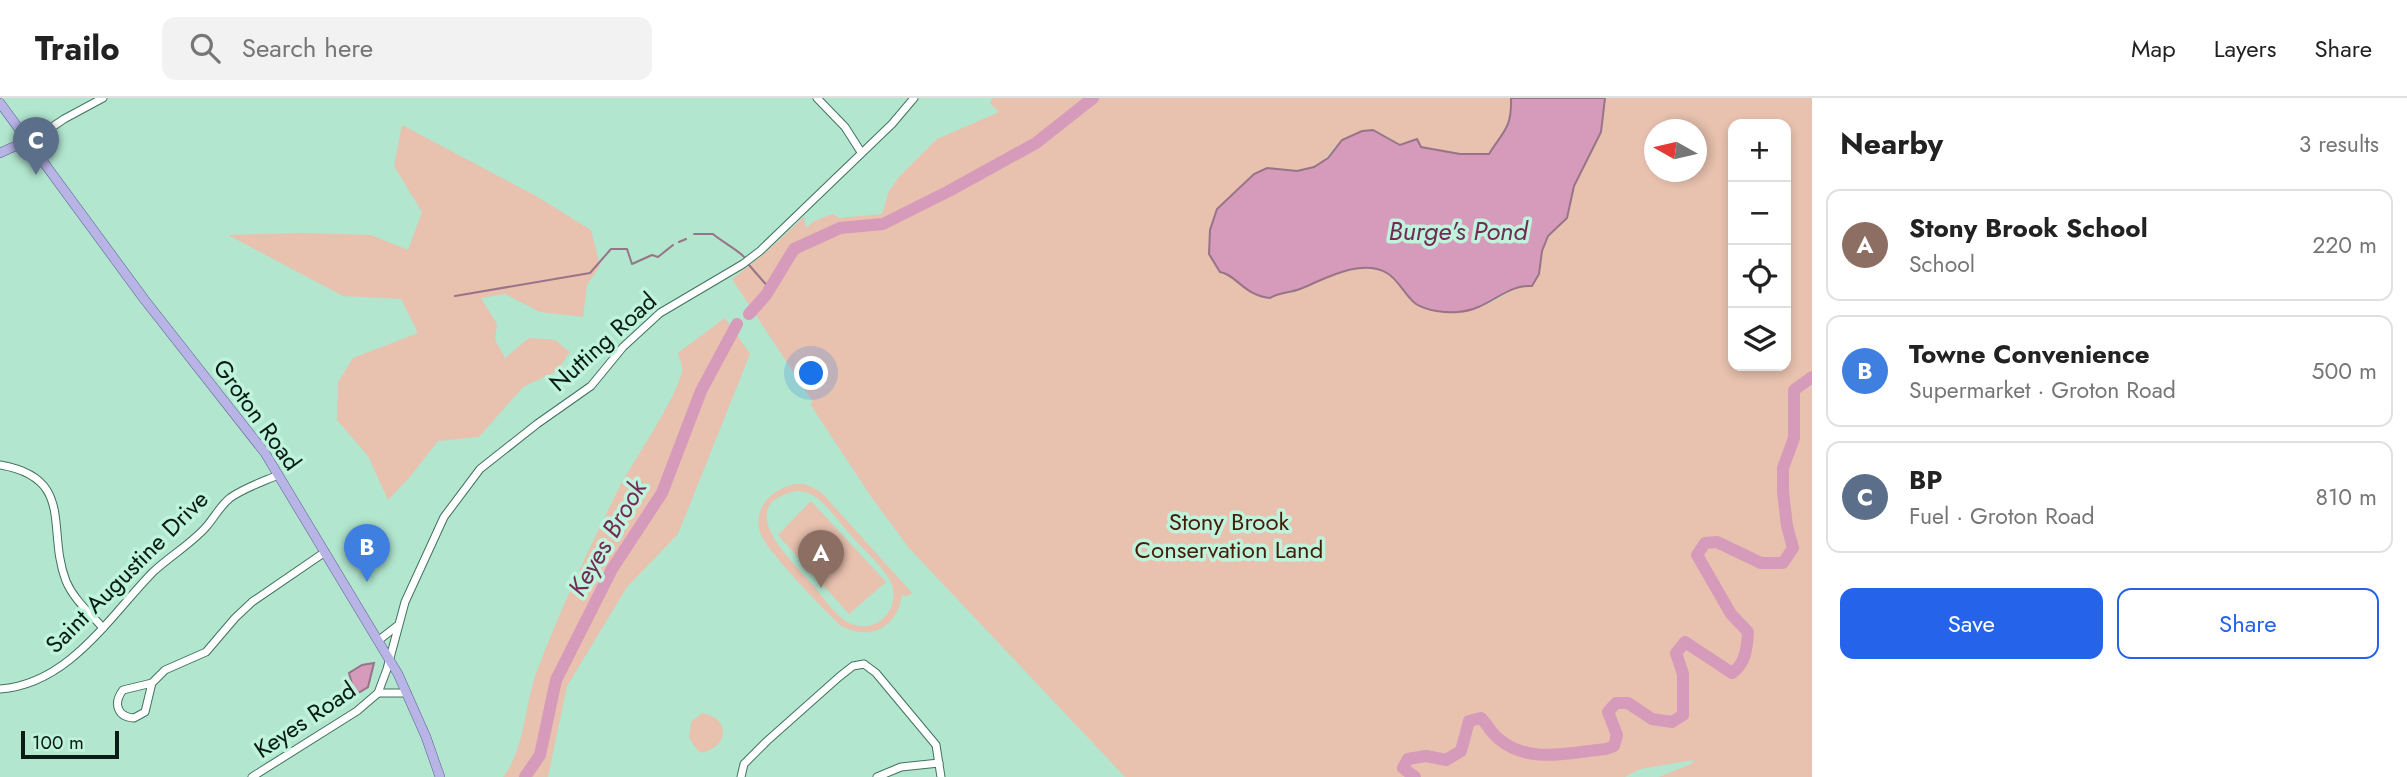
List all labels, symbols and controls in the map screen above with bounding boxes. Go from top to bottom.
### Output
search box [162,17,652,80]
text: Trailo [35,25,120,72]
icon: search [186,29,224,67]
text: Search here [242,29,373,67]
text: Map [2131,31,2176,66]
text: Layers [2214,31,2276,66]
text: Share [2314,31,2372,66]
pin: C [13,117,59,175]
north arrow [1644,119,1707,182]
map controls [1728,119,1791,371]
button: + [1728,119,1791,182]
text: Nearby [1840,122,1943,165]
text: 3 results [2299,127,2379,161]
button: − [1728,182,1791,245]
text: Stony Brook School [1909,209,2148,247]
water label: Burge's Pond [1388,212,1529,250]
text: A [1857,228,1873,262]
text: 220 m [2312,228,2377,262]
button: locate [1728,245,1791,308]
text: School [1909,247,1975,281]
street label: Nutting Road [541,284,664,400]
button: layers [1728,308,1791,371]
text: Towne Convenience [1909,335,2150,373]
street label: Groton Road [205,352,310,478]
text: B [1857,354,1873,388]
text: 500 m [2312,354,2377,388]
your location [794,356,828,390]
text: Supermarket · Groton Road [1909,373,2176,407]
text: BP [1909,461,1942,499]
water label: Keyes Brook [558,471,657,603]
text: C [1857,480,1873,514]
text: 810 m [2315,480,2377,514]
street label: Saint Augustine Drive [37,482,216,661]
text: Fuel · Groton Road [1909,499,2095,533]
park label: Stony Brook Conservation Land [1135,504,1323,567]
pin: B [344,524,390,582]
pin: A [798,530,844,588]
button: Save [1840,588,2103,659]
button: Share [2117,588,2379,659]
street label: Keyes Road [247,673,363,767]
scale bar [21,728,119,760]
text: 100 m [32,729,84,756]

